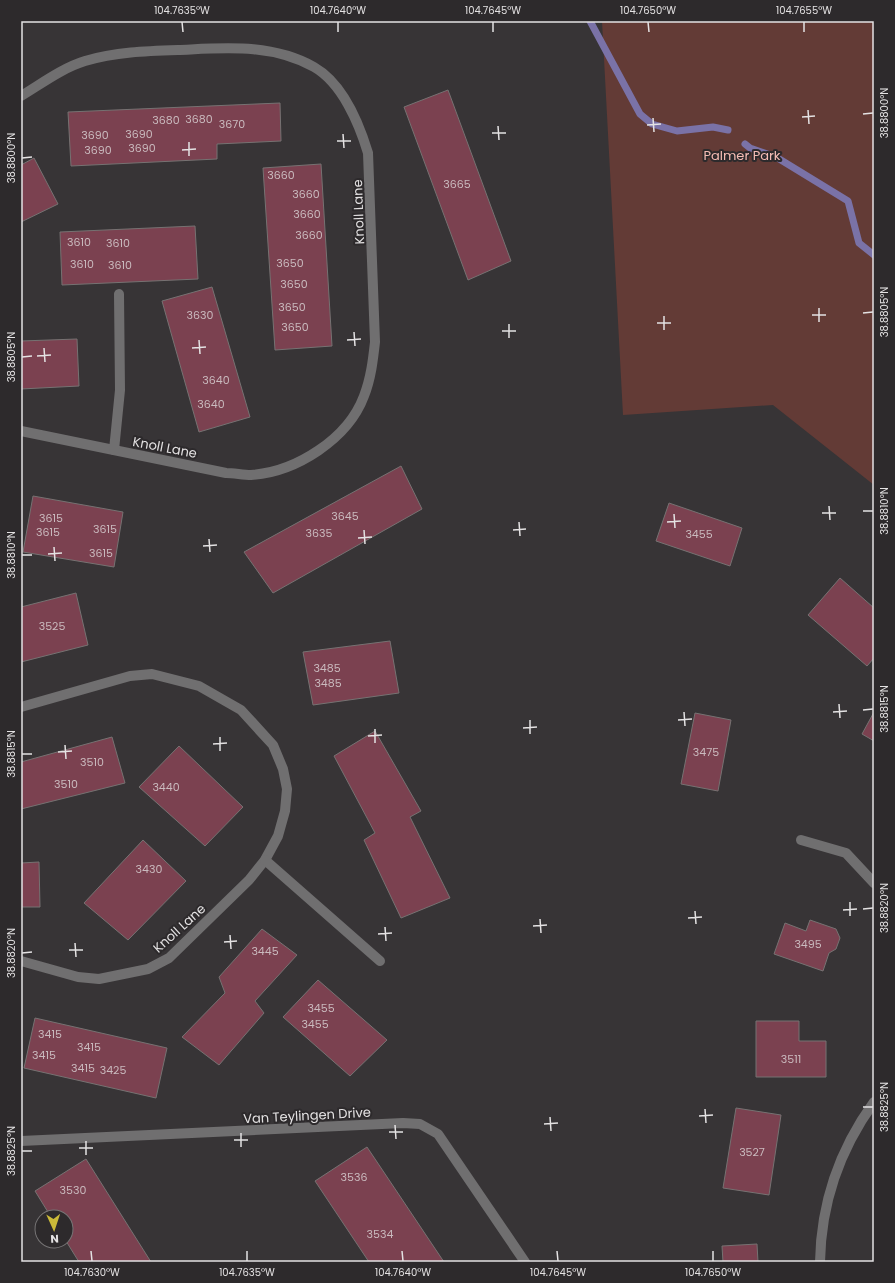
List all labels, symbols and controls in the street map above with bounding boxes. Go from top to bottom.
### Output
text: 104.7635°W [154,3,210,18]
text: 104.7640°W [310,3,366,18]
text: 104.7645°W [465,3,521,18]
text: 104.7650°W [620,3,676,18]
text: 104.7655°W [776,3,832,18]
text: 38.8800°N [877,88,892,138]
house number: 3680 [185,111,213,127]
house number: 3680 [152,112,180,128]
house number: 3670 [219,116,245,132]
house number: 3690 [125,126,153,142]
house number: 3690 [81,127,109,143]
text: 38.8800°N [4,133,19,183]
house number: 3690 [128,140,156,156]
house number: 3690 [84,142,112,158]
park label: Palmer Park [703,146,781,165]
house number: 3660 [267,167,295,183]
house number: 3665 [443,176,471,192]
street label: Knoll Lane [348,179,369,245]
house number: 3660 [292,186,320,202]
house number: 3660 [293,206,321,222]
house number: 3660 [295,227,323,243]
house number: 3610 [67,234,91,250]
house number: 3610 [106,235,130,251]
house number: 3650 [276,255,304,271]
house number: 3610 [70,256,94,272]
house number: 3610 [108,257,132,273]
house number: 3650 [280,276,308,292]
text: 38.8805°N [877,287,892,337]
house number: 3650 [278,299,306,315]
house number: 3630 [187,307,214,323]
house number: 3650 [281,319,309,335]
text: 38.8805°N [4,332,19,382]
house number: 3640 [202,372,230,388]
house number: 3640 [197,396,225,412]
street label: Knoll Lane [131,432,199,463]
text: 38.8810°N [877,487,892,535]
house number: 3645 [331,508,359,524]
house number: 3615 [39,510,63,526]
house number: 3615 [93,521,117,537]
house number: 3615 [36,524,60,540]
house number: 3635 [306,525,333,541]
house number: 3455 [685,526,713,542]
text: 38.8810°N [4,531,19,579]
house number: 3615 [89,545,113,561]
house number: 3525 [39,618,65,634]
house number: 3485 [313,660,341,676]
house number: 3485 [314,675,342,691]
text: 38.8815°N [877,685,892,733]
text: 38.8815°N [4,730,19,778]
house number: 3475 [693,744,719,760]
house number: 3510 [80,754,104,770]
house number: 3510 [54,776,78,792]
house number: 3440 [152,779,180,795]
house number: 3430 [136,861,162,877]
text: 38.8820°N [877,883,892,933]
street label: Knoll Lane [149,900,210,957]
text: 38.8820°N [4,928,19,978]
house number: 3495 [794,936,822,952]
house number: 3445 [251,943,279,959]
house number: 3455 [307,1000,335,1016]
house number: 3455 [301,1016,329,1032]
house number: 3415 [38,1026,62,1042]
house number: 3415 [77,1039,101,1055]
house number: 3415 [32,1047,56,1063]
house number: 3511 [781,1051,801,1067]
house number: 3415 [71,1060,95,1076]
house number: 3425 [100,1062,126,1078]
text: 38.8825°N [877,1082,892,1132]
street label: Van Teylingen Drive [243,1103,371,1128]
text: 38.8825°N [4,1126,19,1176]
house number: 3527 [739,1144,765,1160]
house number: 3536 [341,1169,367,1185]
house number: 3530 [60,1182,86,1198]
north arrow [34,1209,74,1249]
house number: 3534 [367,1226,393,1242]
text: N [50,1231,59,1247]
text: 104.7630°W [64,1265,120,1280]
text: 104.7635°W [219,1265,275,1280]
text: 104.7640°W [375,1265,431,1280]
text: 104.7645°W [530,1265,586,1280]
text: 104.7650°W [685,1265,741,1280]

